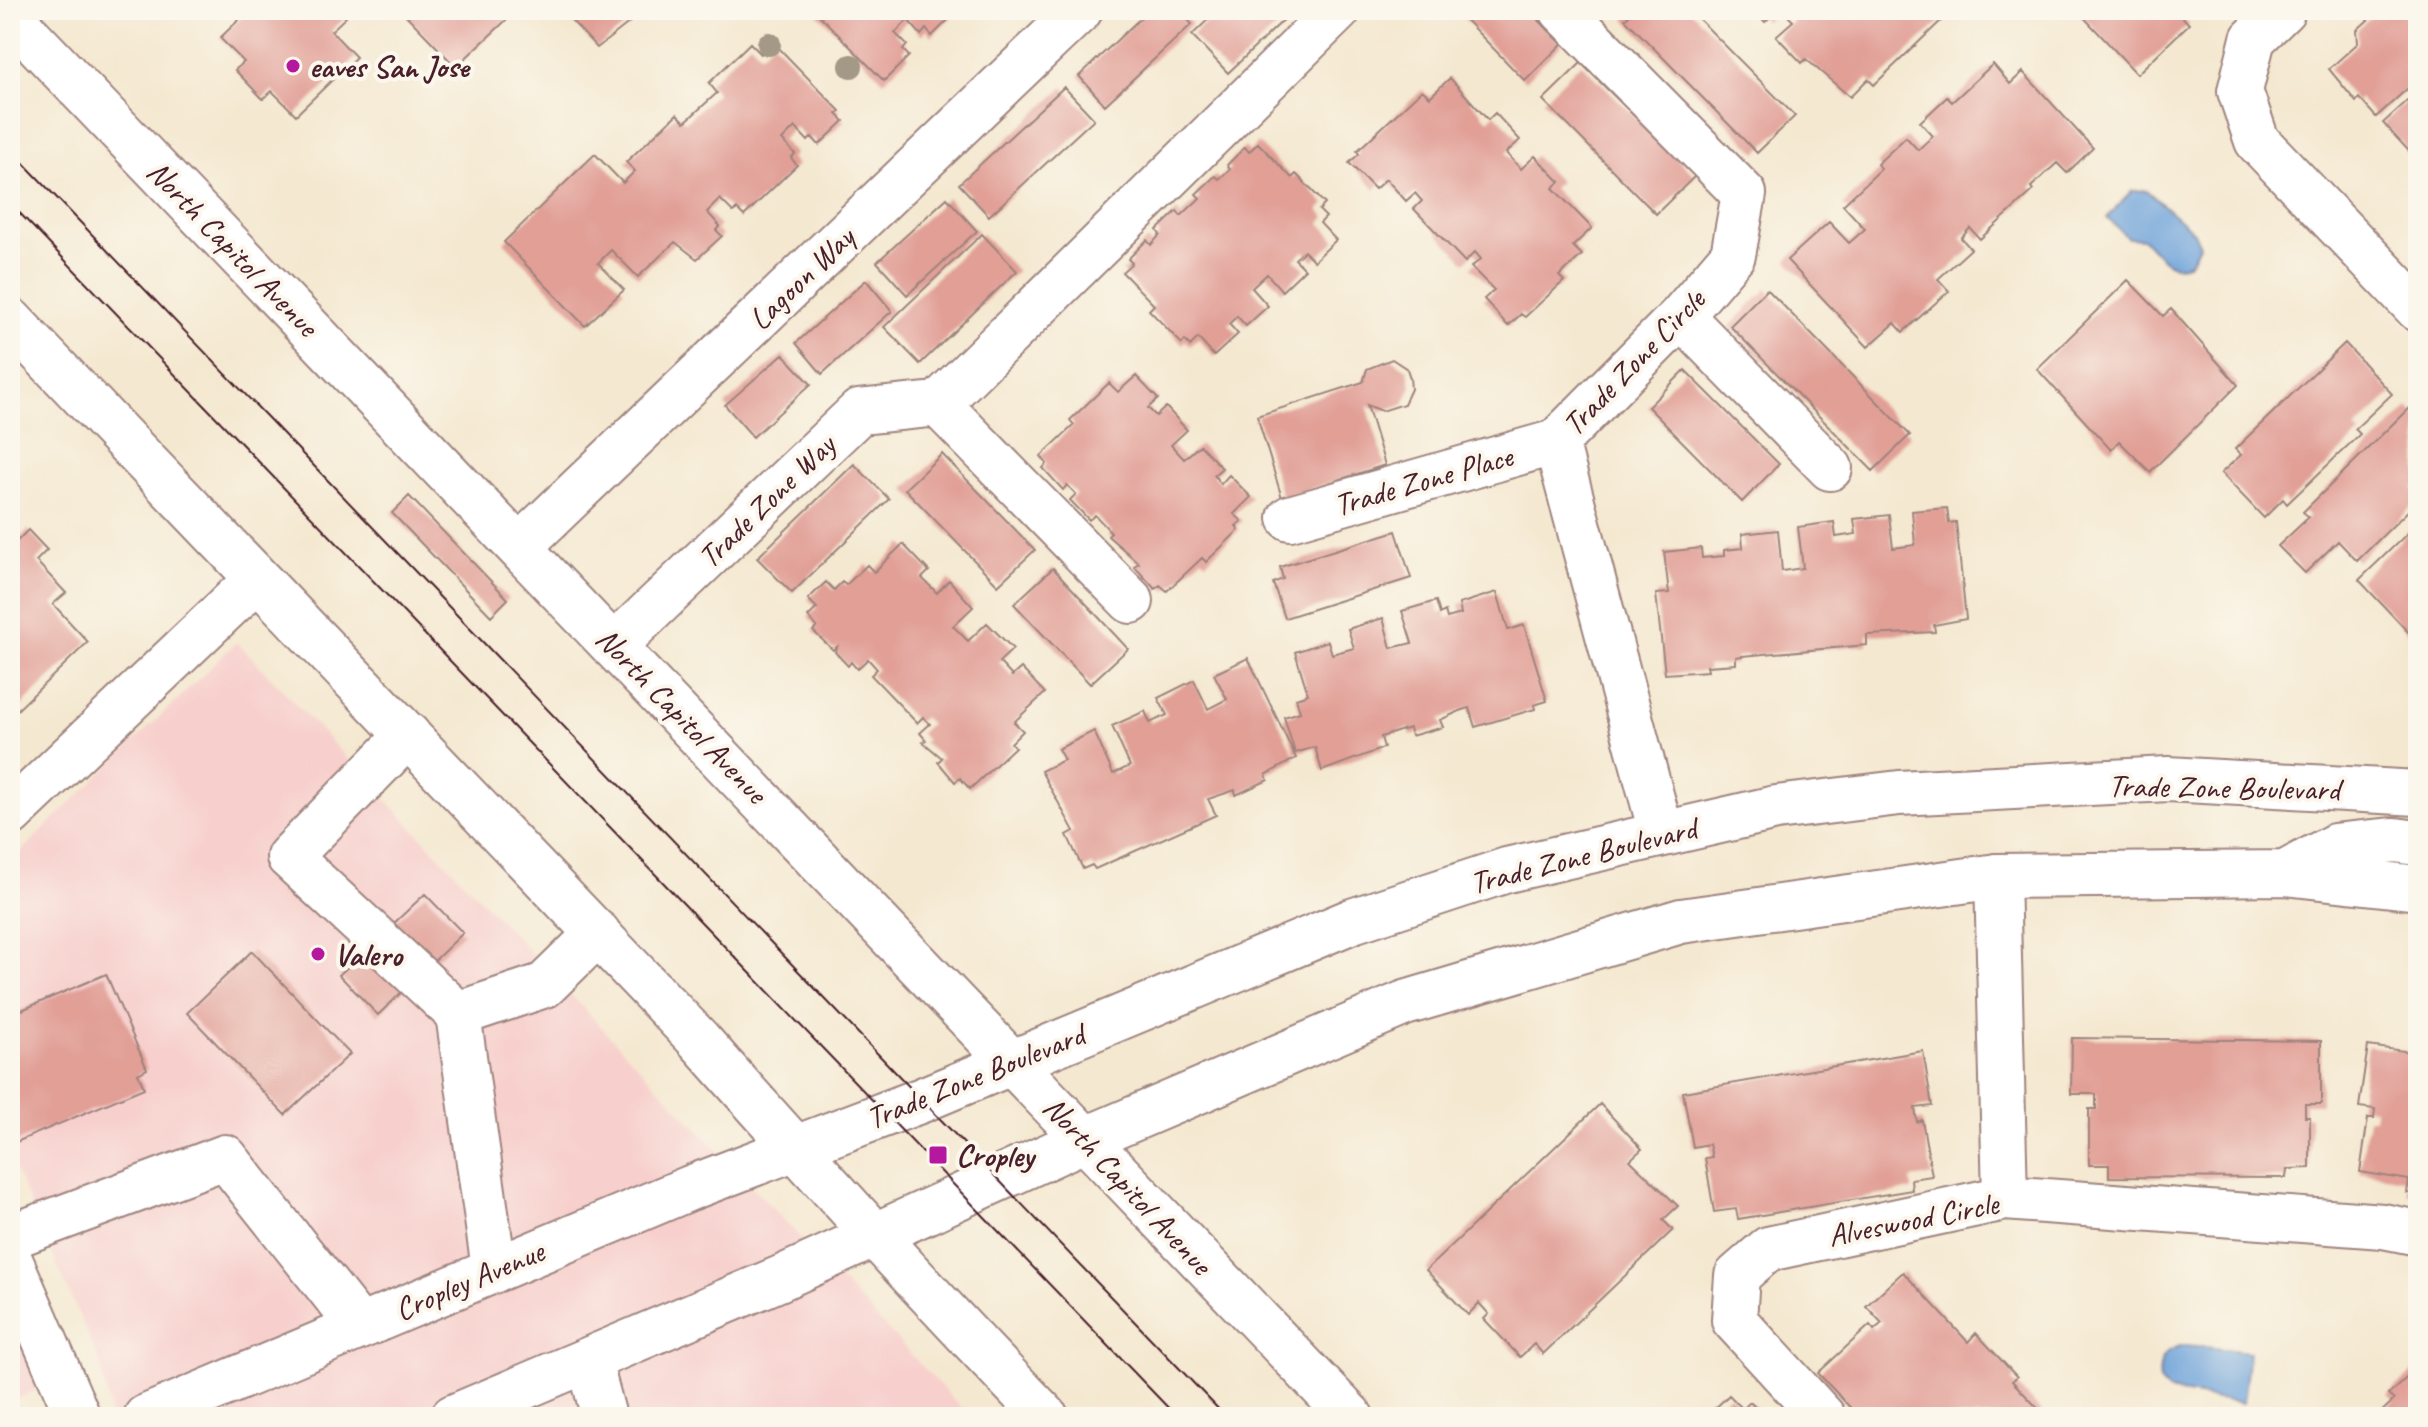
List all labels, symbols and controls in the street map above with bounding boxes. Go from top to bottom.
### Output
place label: eaves San Jose [309,46,471,87]
marker: eaves San Jose [284,57,302,75]
street label: North Capitol Avenue [138,151,329,347]
street label: Lagoon Way [740,216,865,339]
street label: Trade Zone Circle [1553,278,1715,444]
street label: Trade Zone Way [689,424,846,577]
street label: Trade Zone Place [1329,435,1520,526]
street label: North Capitol Avenue [587,618,778,814]
street label: Trade Zone Boulevard [2108,765,2345,810]
street label: Trade Zone Boulevard [1466,807,1705,903]
place label: Valero [334,934,404,975]
marker: Valero [309,945,327,963]
street label: Trade Zone Boulevard [860,1012,1094,1139]
street label: North Capitol Avenue [1034,1087,1223,1285]
place label: Cropley [956,1135,1037,1176]
marker: Cropley [927,1144,949,1166]
street label: Alveswood Circle [1824,1182,2004,1256]
street label: Cropley Avenue [388,1230,552,1330]

